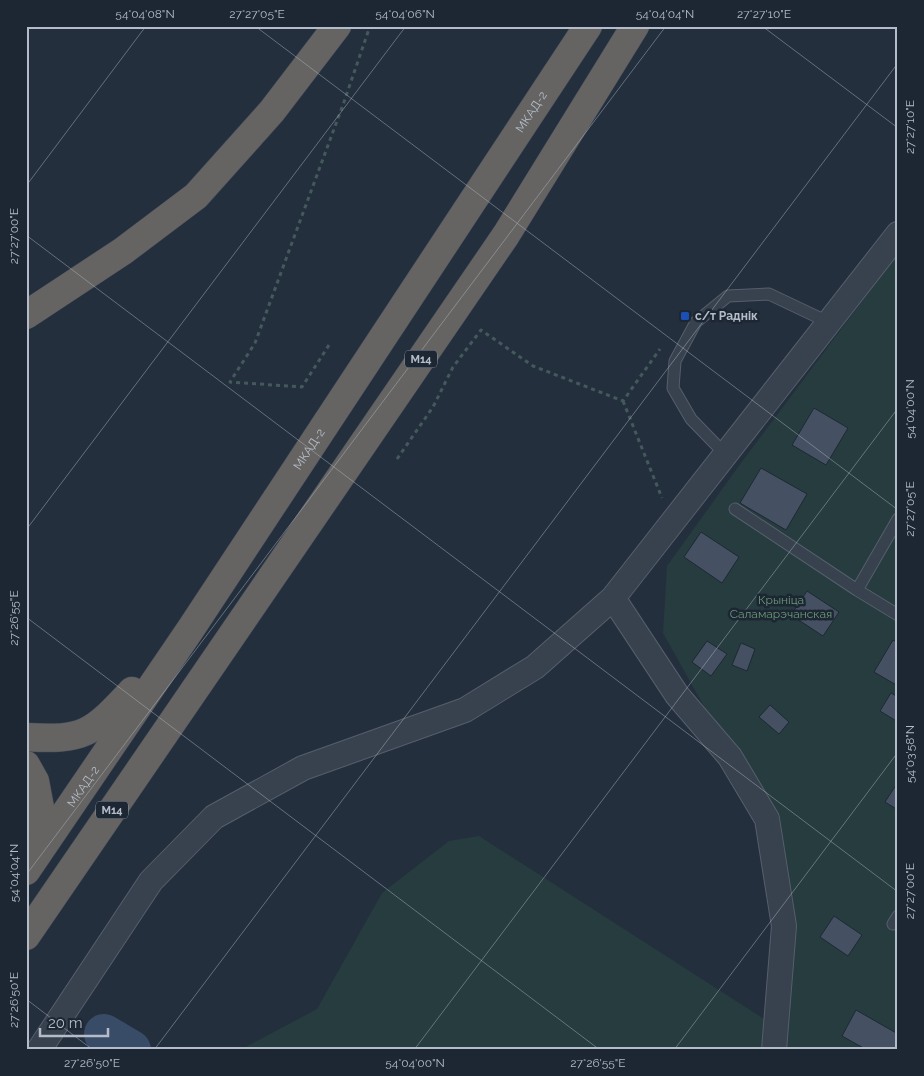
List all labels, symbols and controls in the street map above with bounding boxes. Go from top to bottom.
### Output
text: 54°04'08"N [115,7,175,21]
text: 27°27'05"E [229,7,285,21]
text: 54°04'06"N [375,7,435,21]
text: 54°04'04"N [636,7,694,21]
text: 27°27'10"E [737,7,791,21]
street label: МКАД-2 [513,89,550,135]
text: 27°27'10"E [903,100,917,154]
text: 27°27'00"E [7,208,21,264]
place label: с/т Раднік [695,309,758,323]
marker: с/т Раднік [679,310,691,322]
road number: М14 [405,350,437,368]
text: 54°04'00"N [903,379,917,439]
street label: МКАД-2 [290,426,328,473]
text: 27°27'05"E [903,481,917,537]
text: 27°26'55"E [7,590,21,646]
park label: Крыніца Саламарэчанская [730,593,832,621]
text: 54°03'58"N [903,725,917,783]
street label: МКАД-2 [64,763,102,810]
road number: М14 [96,802,128,818]
text: 54°04'04"N [7,844,21,902]
text: 27°27'00"E [903,863,917,919]
text: 27°26'50"E [7,972,21,1028]
scale bar [40,1006,108,1038]
text: 20 m [48,1014,83,1032]
text: 27°26'50"E [64,1056,120,1070]
text: 54°04'00"N [385,1056,445,1070]
text: 27°26'55"E [570,1056,626,1070]

